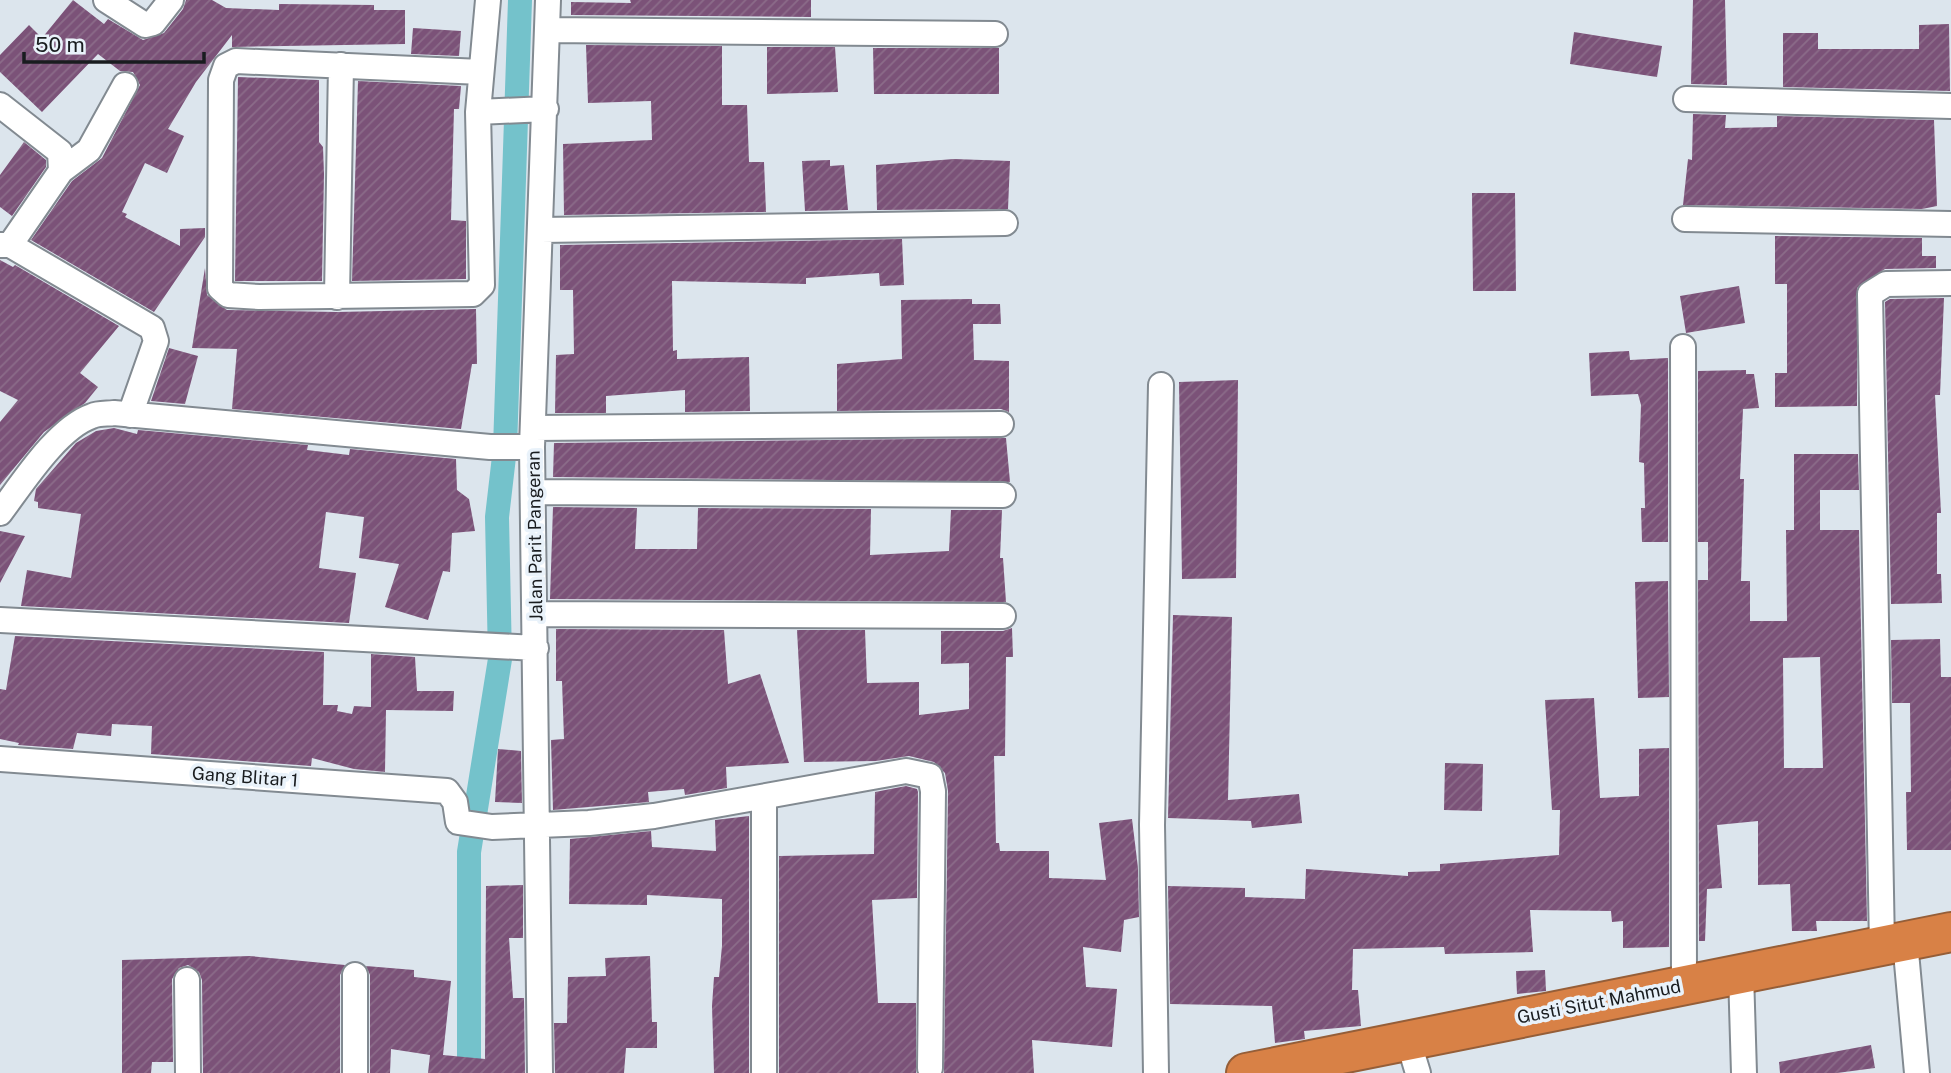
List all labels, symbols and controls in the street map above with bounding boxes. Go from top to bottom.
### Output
scale bar [24,21,205,65]
text: 50 m [35,32,85,57]
street label: Jalan Parit Pangeran [523,450,546,622]
street label: Gang Blitar 1 [191,762,299,791]
street label: Gusti Situt Mahmud [1515,975,1683,1028]

